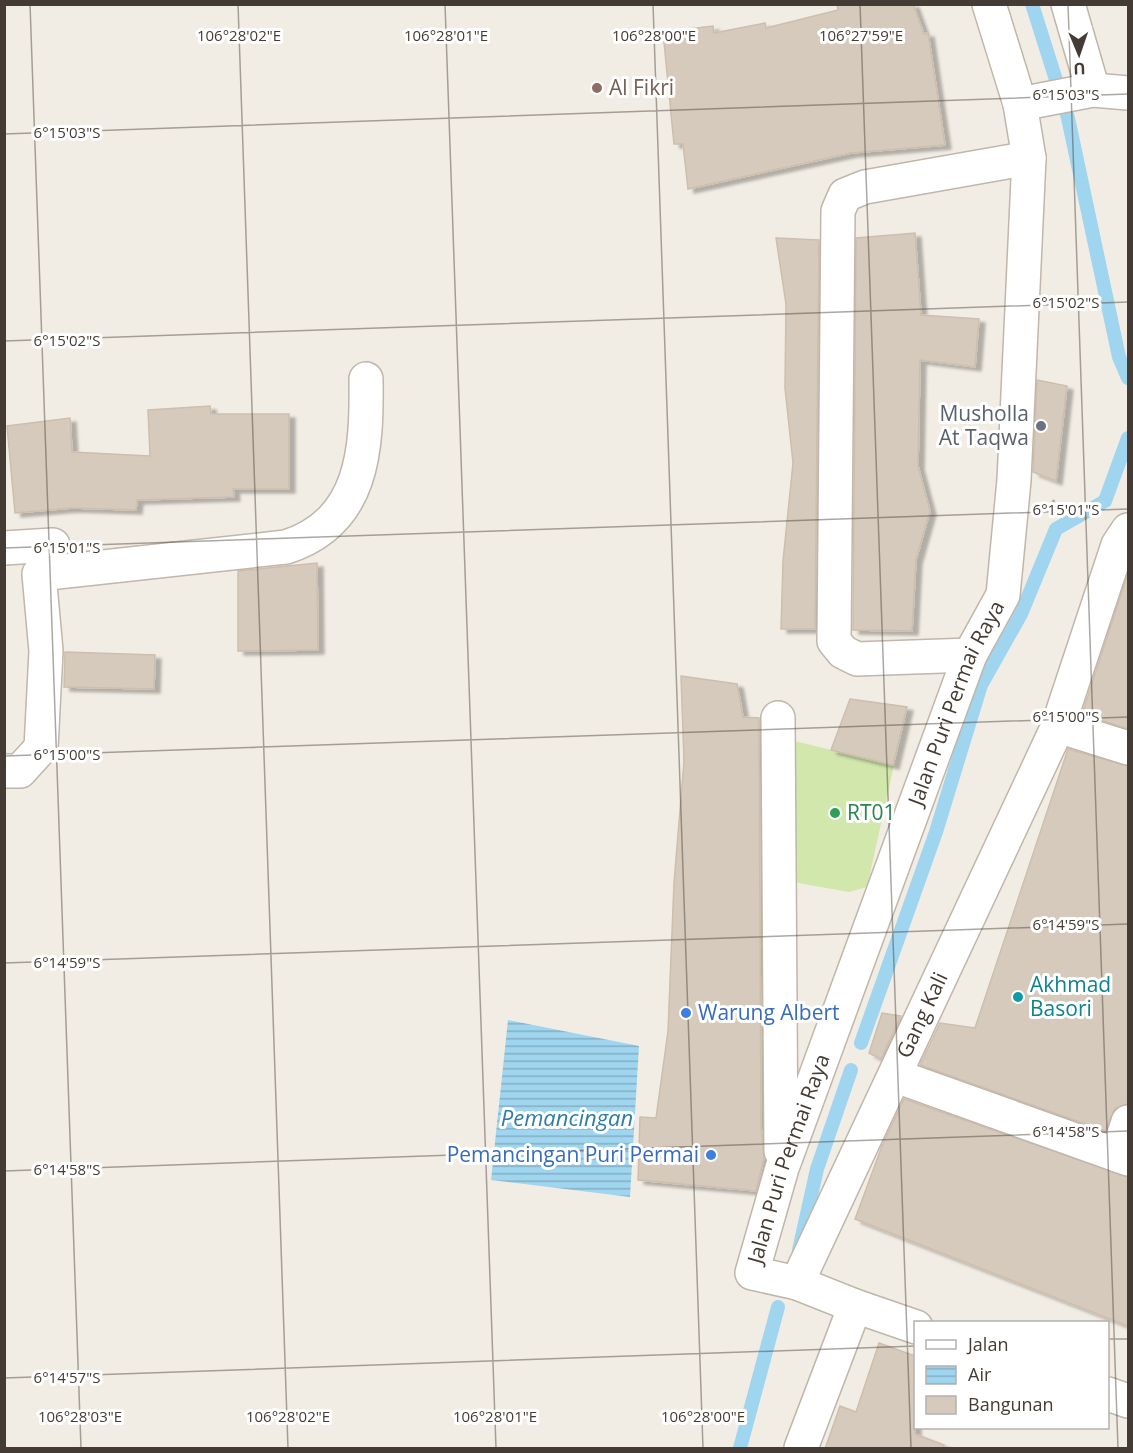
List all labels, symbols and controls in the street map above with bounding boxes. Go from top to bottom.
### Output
north arrow [1049,24,1109,84]
text: 106°28'02"E [197,25,281,45]
text: 106°28'01"E [404,25,488,45]
text: 106°28'00"E [612,25,696,45]
text: 106°27'59"E [819,25,903,45]
text: U [1073,58,1086,80]
place label: Al Fikri [609,73,674,101]
marker: Al Fikri [590,81,604,95]
text: 6°15'03"S [1033,84,1099,104]
text: 6°15'03"S [34,122,100,142]
text: 6°15'02"S [1033,292,1099,312]
text: 6°15'02"S [34,330,100,350]
place label: Musholla At Taqwa [939,399,1029,451]
marker: Musholla At Taqwa [1034,419,1048,433]
text: 6°15'01"S [1033,499,1099,519]
text: 6°15'01"S [34,537,100,557]
street label: Jalan Puri Permai Raya [900,595,1010,811]
text: 6°15'00"S [1033,706,1099,726]
text: 6°15'00"S [34,744,100,764]
place label: RT01 [847,798,896,826]
marker: RT01 [828,806,842,820]
text: 6°14'59"S [1033,914,1099,934]
text: 6°14'59"S [34,952,100,972]
street label: Gang Kali [889,967,954,1062]
place label: Akhmad Basori [1030,970,1111,1022]
marker: Akhmad Basori [1011,990,1025,1004]
place label: Warung Albert [698,998,840,1026]
marker: Warung Albert [679,1006,693,1020]
street label: Jalan Puri Permai Raya [740,1050,836,1269]
water label: Pemancingan [501,1102,633,1132]
text: 6°14'58"S [1033,1121,1099,1141]
place label: Pemancingan Puri Permai [447,1140,699,1168]
marker: Pemancingan Puri Permai [704,1148,718,1162]
text: 6°14'58"S [34,1159,100,1179]
legend [914,1321,1109,1429]
text: Jalan [966,1332,1008,1356]
text: Air [968,1362,992,1386]
text: 6°14'57"S [34,1367,100,1387]
text: Bangunan [968,1392,1054,1416]
text: 106°28'03"E [38,1406,122,1426]
text: 106°28'02"E [246,1406,330,1426]
text: 106°28'01"E [453,1406,537,1426]
text: 106°28'00"E [661,1406,745,1426]

